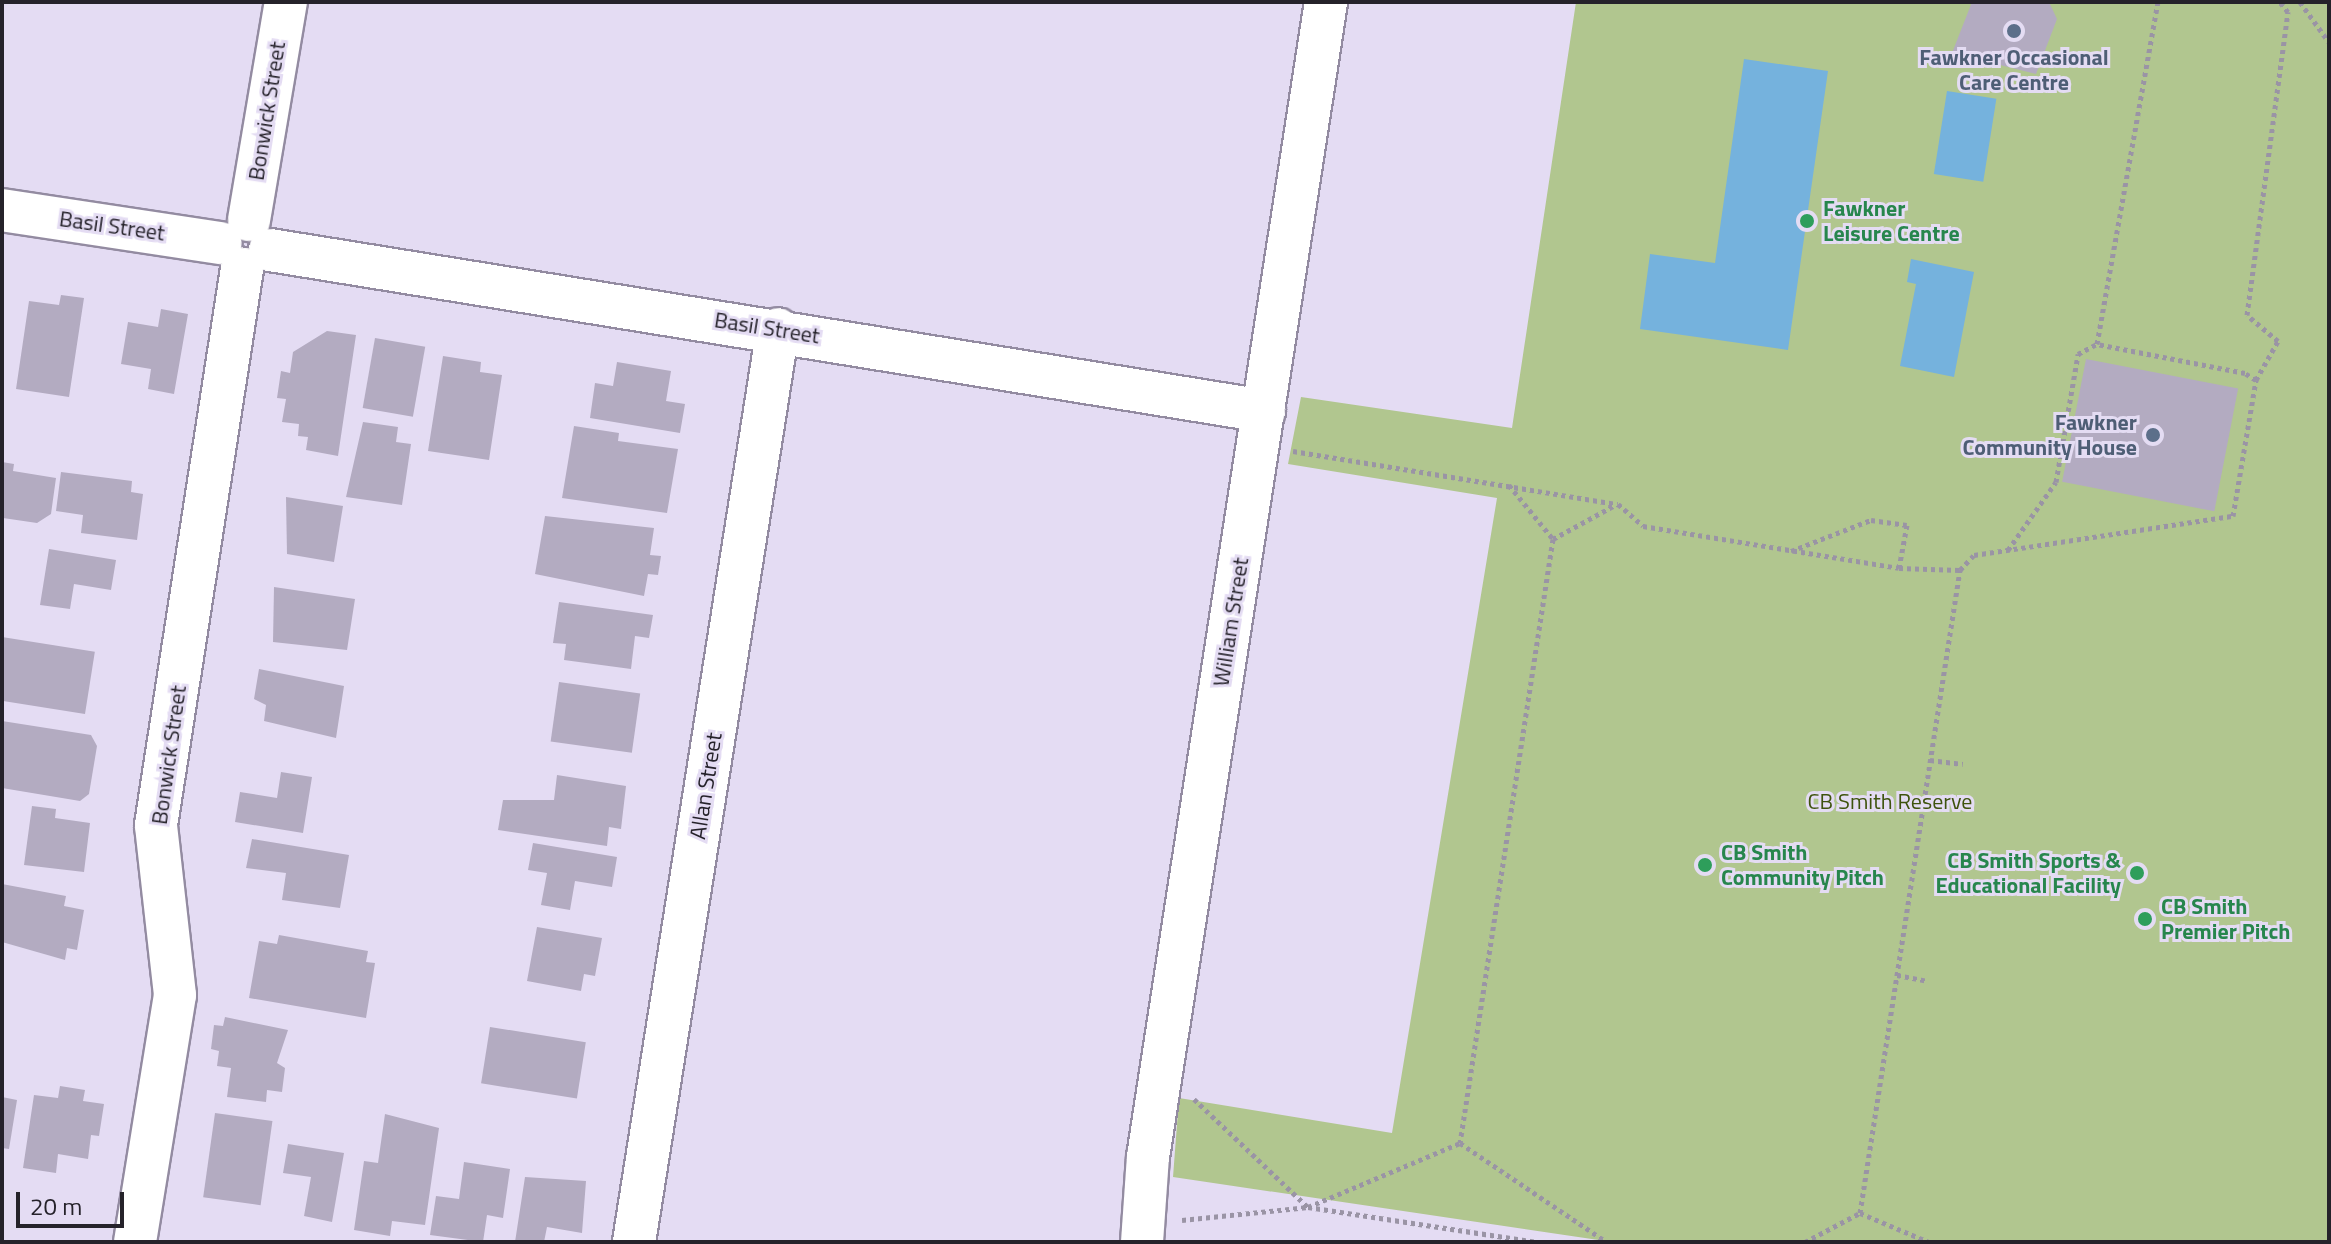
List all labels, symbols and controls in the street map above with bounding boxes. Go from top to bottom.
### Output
marker: Fawkner Occasional Care Centre [2005,22,2023,40]
street label: Bonwick Street [243,40,291,182]
place label: Fawkner Occasional Care Centre [1919,44,2109,96]
place label: Fawkner Leisure Centre [1823,195,1960,246]
street label: Basil Street [58,206,166,246]
marker: Fawkner Leisure Centre [1798,212,1816,230]
street label: Basil Street [712,307,822,349]
place label: Fawkner Community House [1963,409,2137,460]
marker: Fawkner Community House [2144,426,2162,444]
street label: William Street [1208,556,1254,688]
street label: Bonwick Street [146,684,192,826]
street label: Allan Street [685,731,727,841]
park label: CB Smith Reserve [1808,789,1972,815]
place label: CB Smith Community Pitch [1721,839,1884,890]
place label: CB Smith Sports & Educational Facility [1935,847,2121,898]
marker: CB Smith Community Pitch [1696,856,1714,874]
marker: CB Smith Sports & Educational Facility [2128,864,2146,882]
place label: CB Smith Premier Pitch [2161,893,2290,944]
marker: CB Smith Premier Pitch [2136,910,2154,928]
scale bar [20,1176,128,1226]
text: 20 m [30,1188,82,1224]

